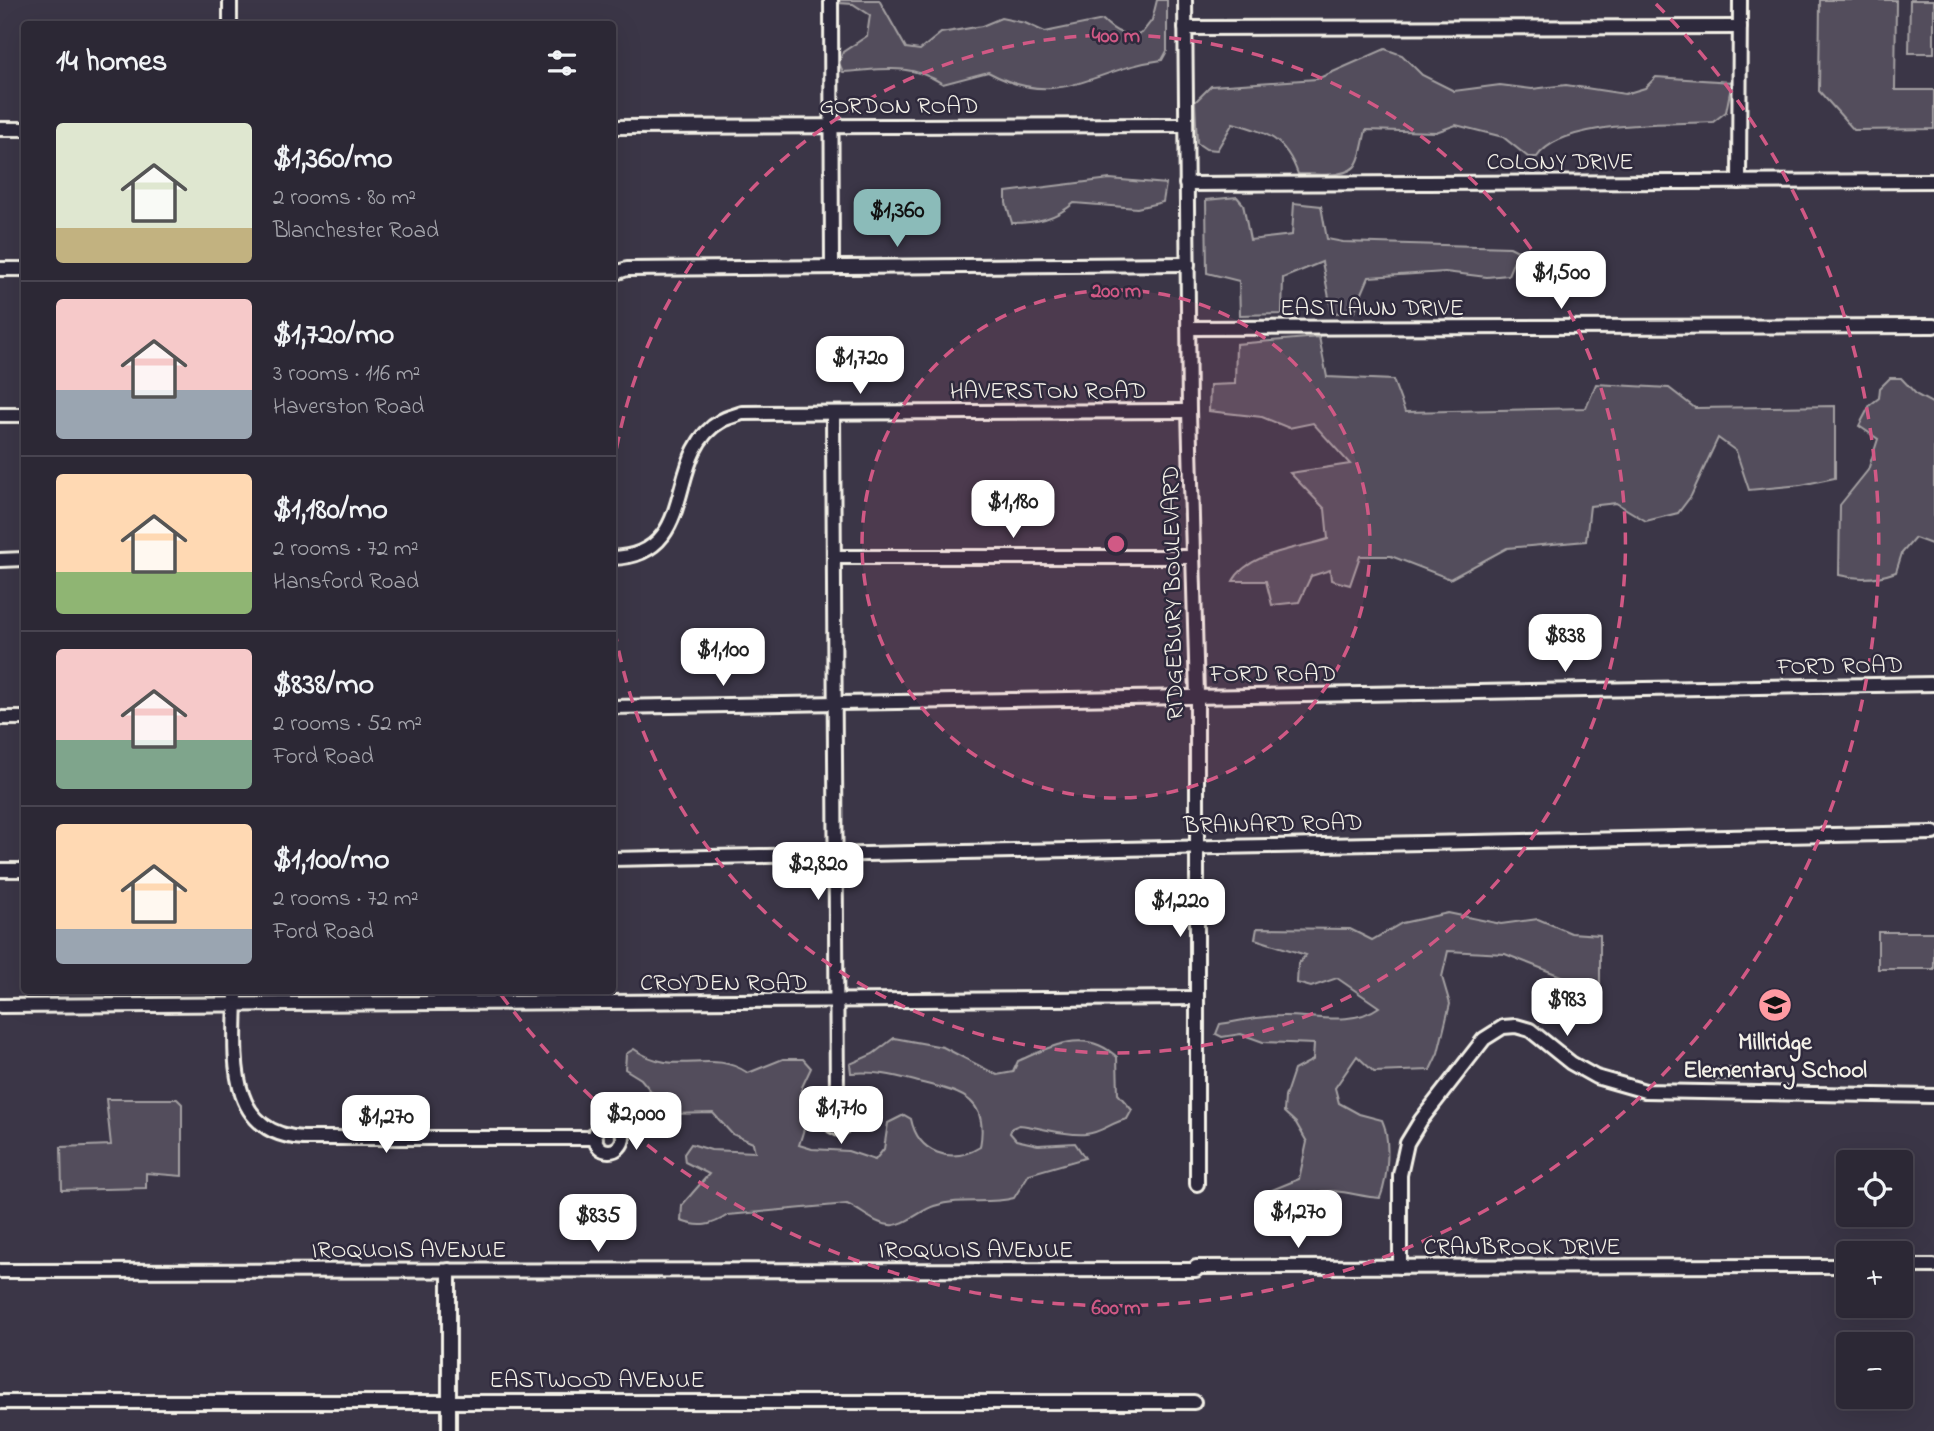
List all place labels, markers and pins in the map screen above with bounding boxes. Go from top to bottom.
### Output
pin: $1,360 [840,190,954,249]
pin: $1,500 [1504,252,1618,311]
pin: $1,720 [803,336,917,396]
pin: $1,180 [956,480,1070,540]
centre of rings [1104,532,1128,556]
pin: $838 [1524,614,1606,674]
pin: $1,100 [666,628,780,688]
pin: $2,820 [761,842,875,902]
pin: $1,220 [1123,880,1237,939]
pin: $983 [1526,978,1608,1038]
school or university icon: Millridge Elementary School [1756,986,1794,1024]
place label: Millridge Elementary School [1683,1026,1867,1090]
pin: $1,710 [784,1086,898,1146]
pin: $2,000 [579,1092,693,1152]
pin: $1,270 [329,1096,443,1155]
pin: $1,270 [1241,1190,1355,1250]
pin: $835 [557,1194,639,1254]

